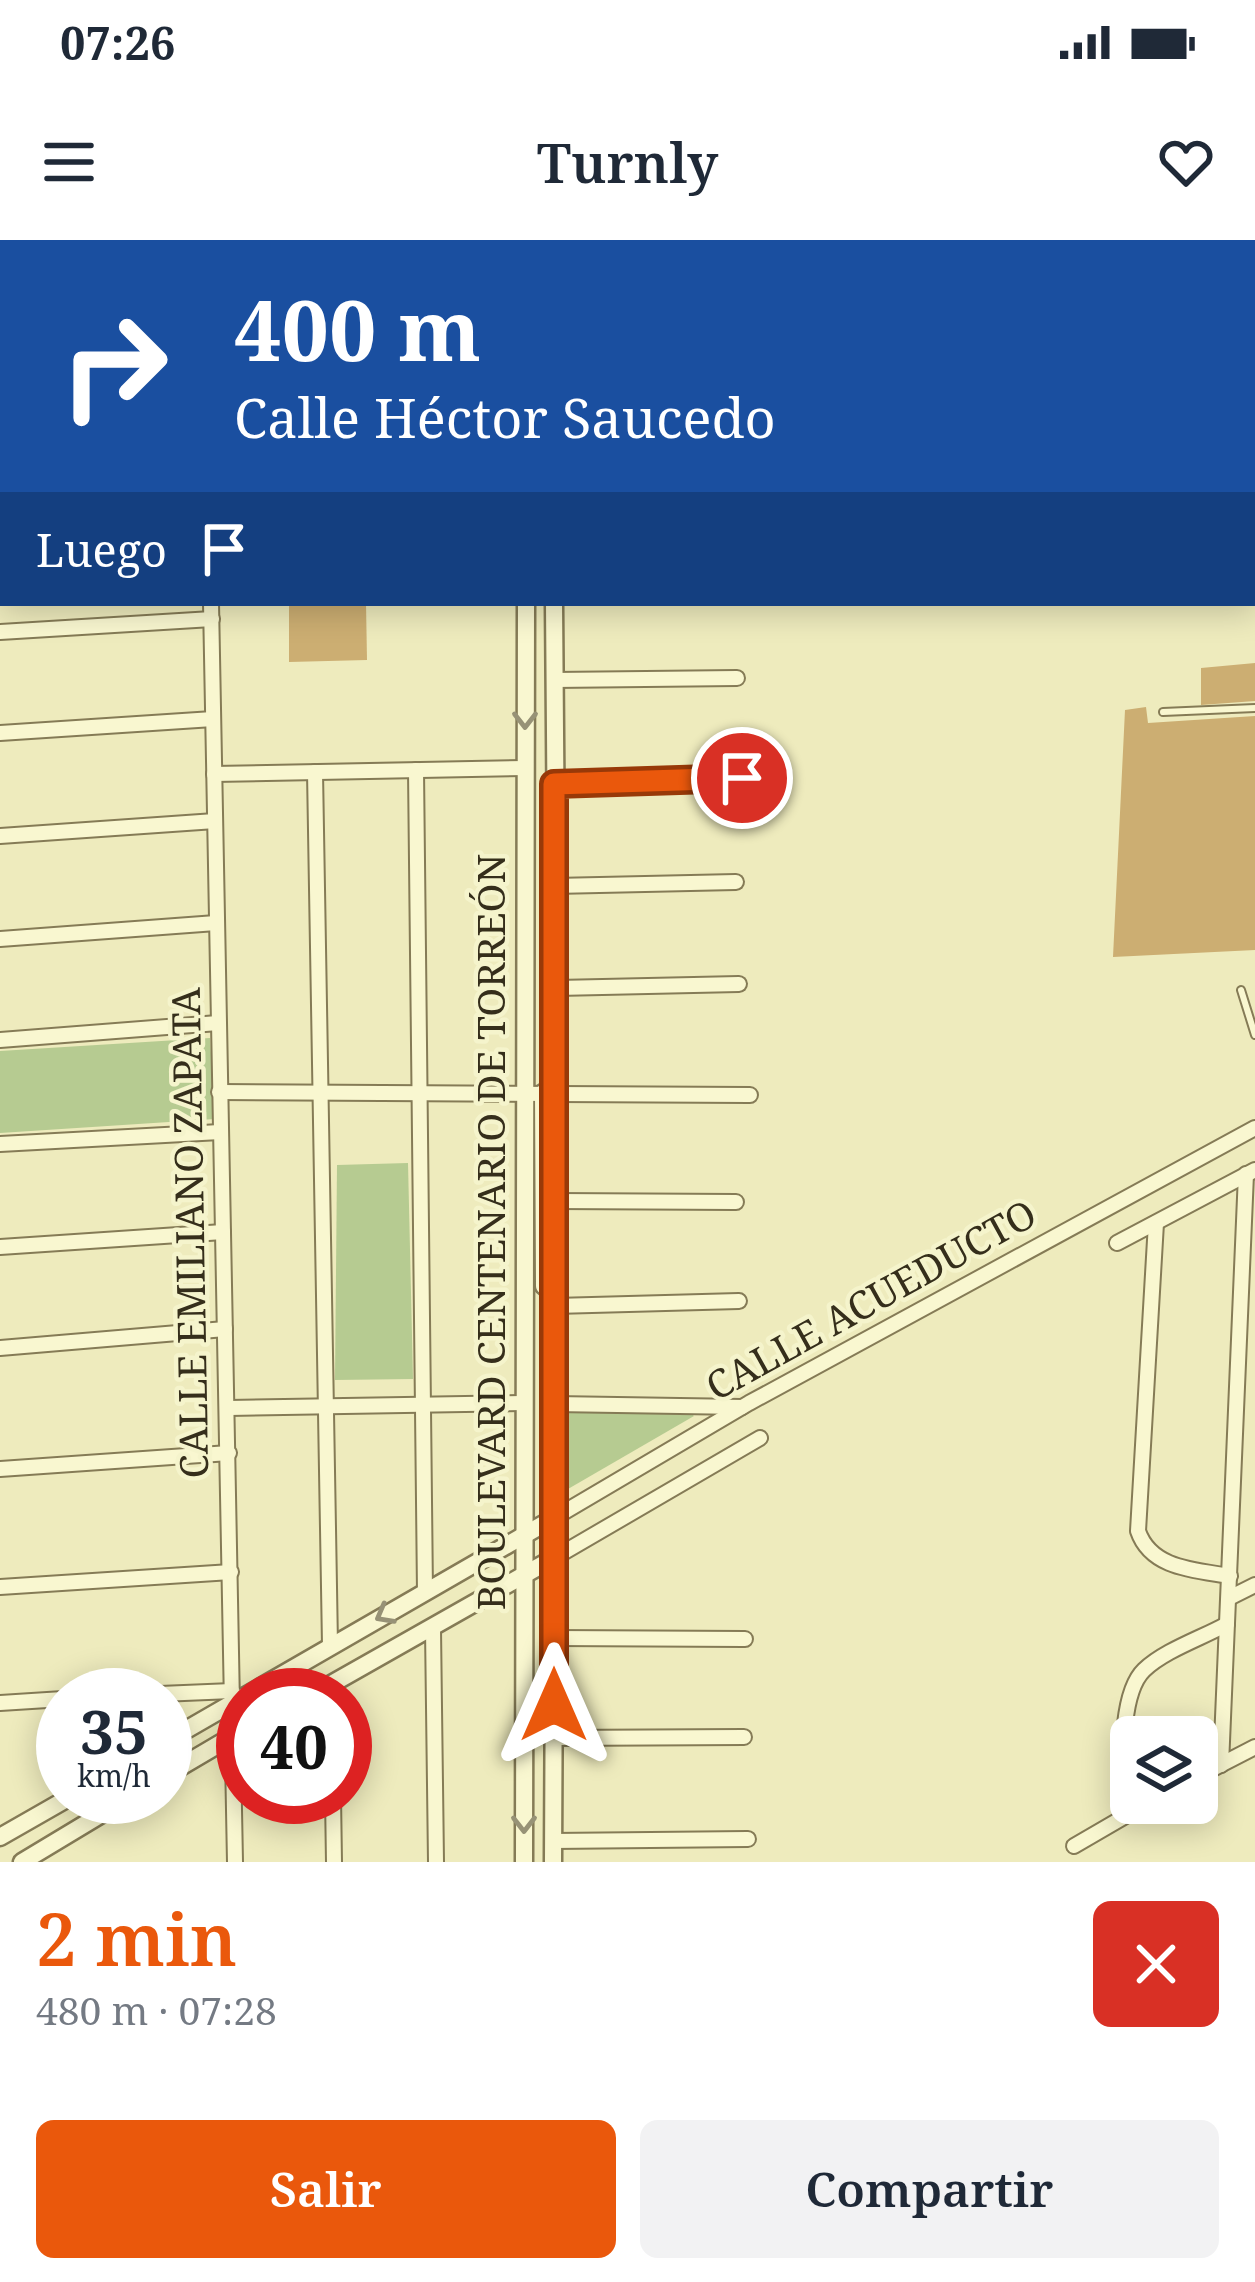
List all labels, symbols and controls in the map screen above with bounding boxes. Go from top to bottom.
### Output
text: 07:26 [60,12,175,73]
text: Turnly [537,125,718,199]
icon: menu [36,129,102,195]
icon: heart [1153,129,1219,195]
text: 400 m [234,271,481,386]
icon: right [36,288,192,444]
text: Calle Héctor Saucedo [234,380,776,454]
icon: arrive [191,516,257,582]
text: Luego [36,519,167,580]
one-way arrow [512,712,538,730]
pin [691,727,793,829]
icon: arrive [709,745,775,811]
street label: BOULEVARD CENTENARIO DE TORREÓN [463,854,516,1610]
street label: CALLE EMILIANO ZAPATA [158,987,219,1479]
street label: CALLE ACUEDUCTO [696,1186,1045,1411]
one-way arrow [376,1600,397,1623]
position arrow [491,1642,617,1768]
speed limit sign: 40 [216,1668,372,1824]
text: 35 [80,1690,148,1772]
map controls [1110,1716,1218,1824]
button: layers [1110,1716,1218,1824]
text: km/h [77,1755,151,1796]
one-way arrow [511,1816,537,1834]
text: 2 min [36,1889,237,1987]
button: close [1093,1901,1219,2027]
text: 480 m · 07:28 [36,1983,277,2036]
button: Salir [36,2120,616,2258]
button: Compartir [640,2120,1219,2258]

